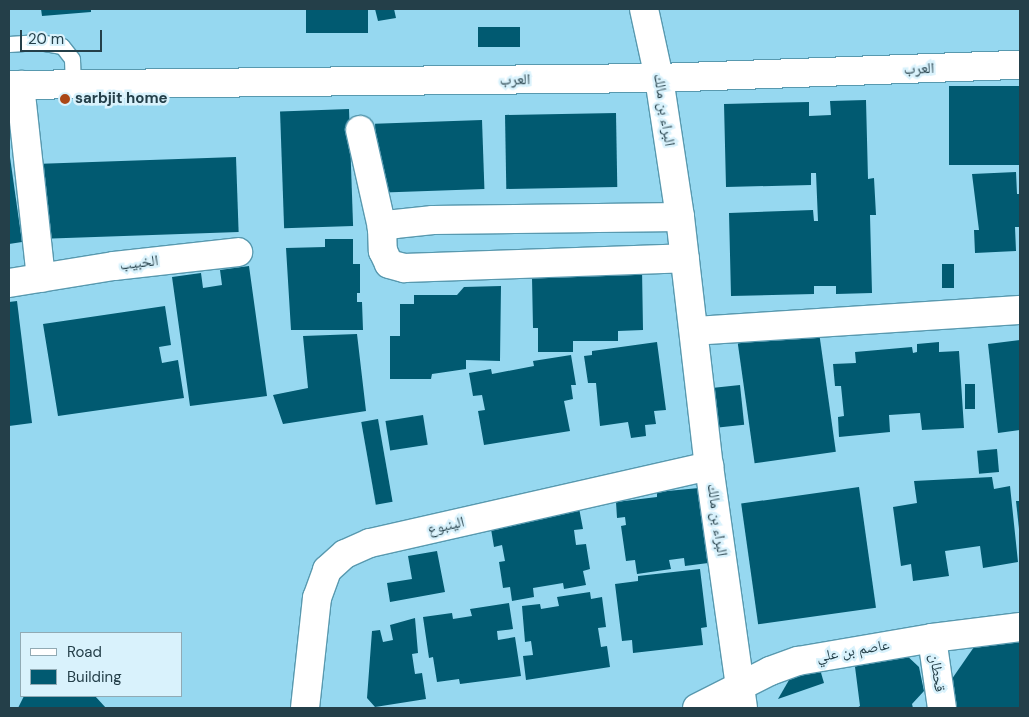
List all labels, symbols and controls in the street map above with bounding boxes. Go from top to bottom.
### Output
scale bar [22,20,105,52]
text: 20 m [28,29,64,49]
street label: العرب [903,59,935,79]
street label: العرب [500,71,530,89]
street label: البراء بن مالك [649,73,679,147]
place label: sarbjit home [75,90,168,108]
marker: sarbjit home [59,93,71,105]
street label: الخبيب [119,252,159,274]
street label: البراء بن مالك [703,483,731,557]
street label: الينبوع [426,513,466,539]
legend [20,632,182,697]
street label: عاصم بن علي [815,636,891,666]
text: Road [67,642,102,662]
street label: قحطان [925,653,949,693]
text: Building [67,667,122,687]

